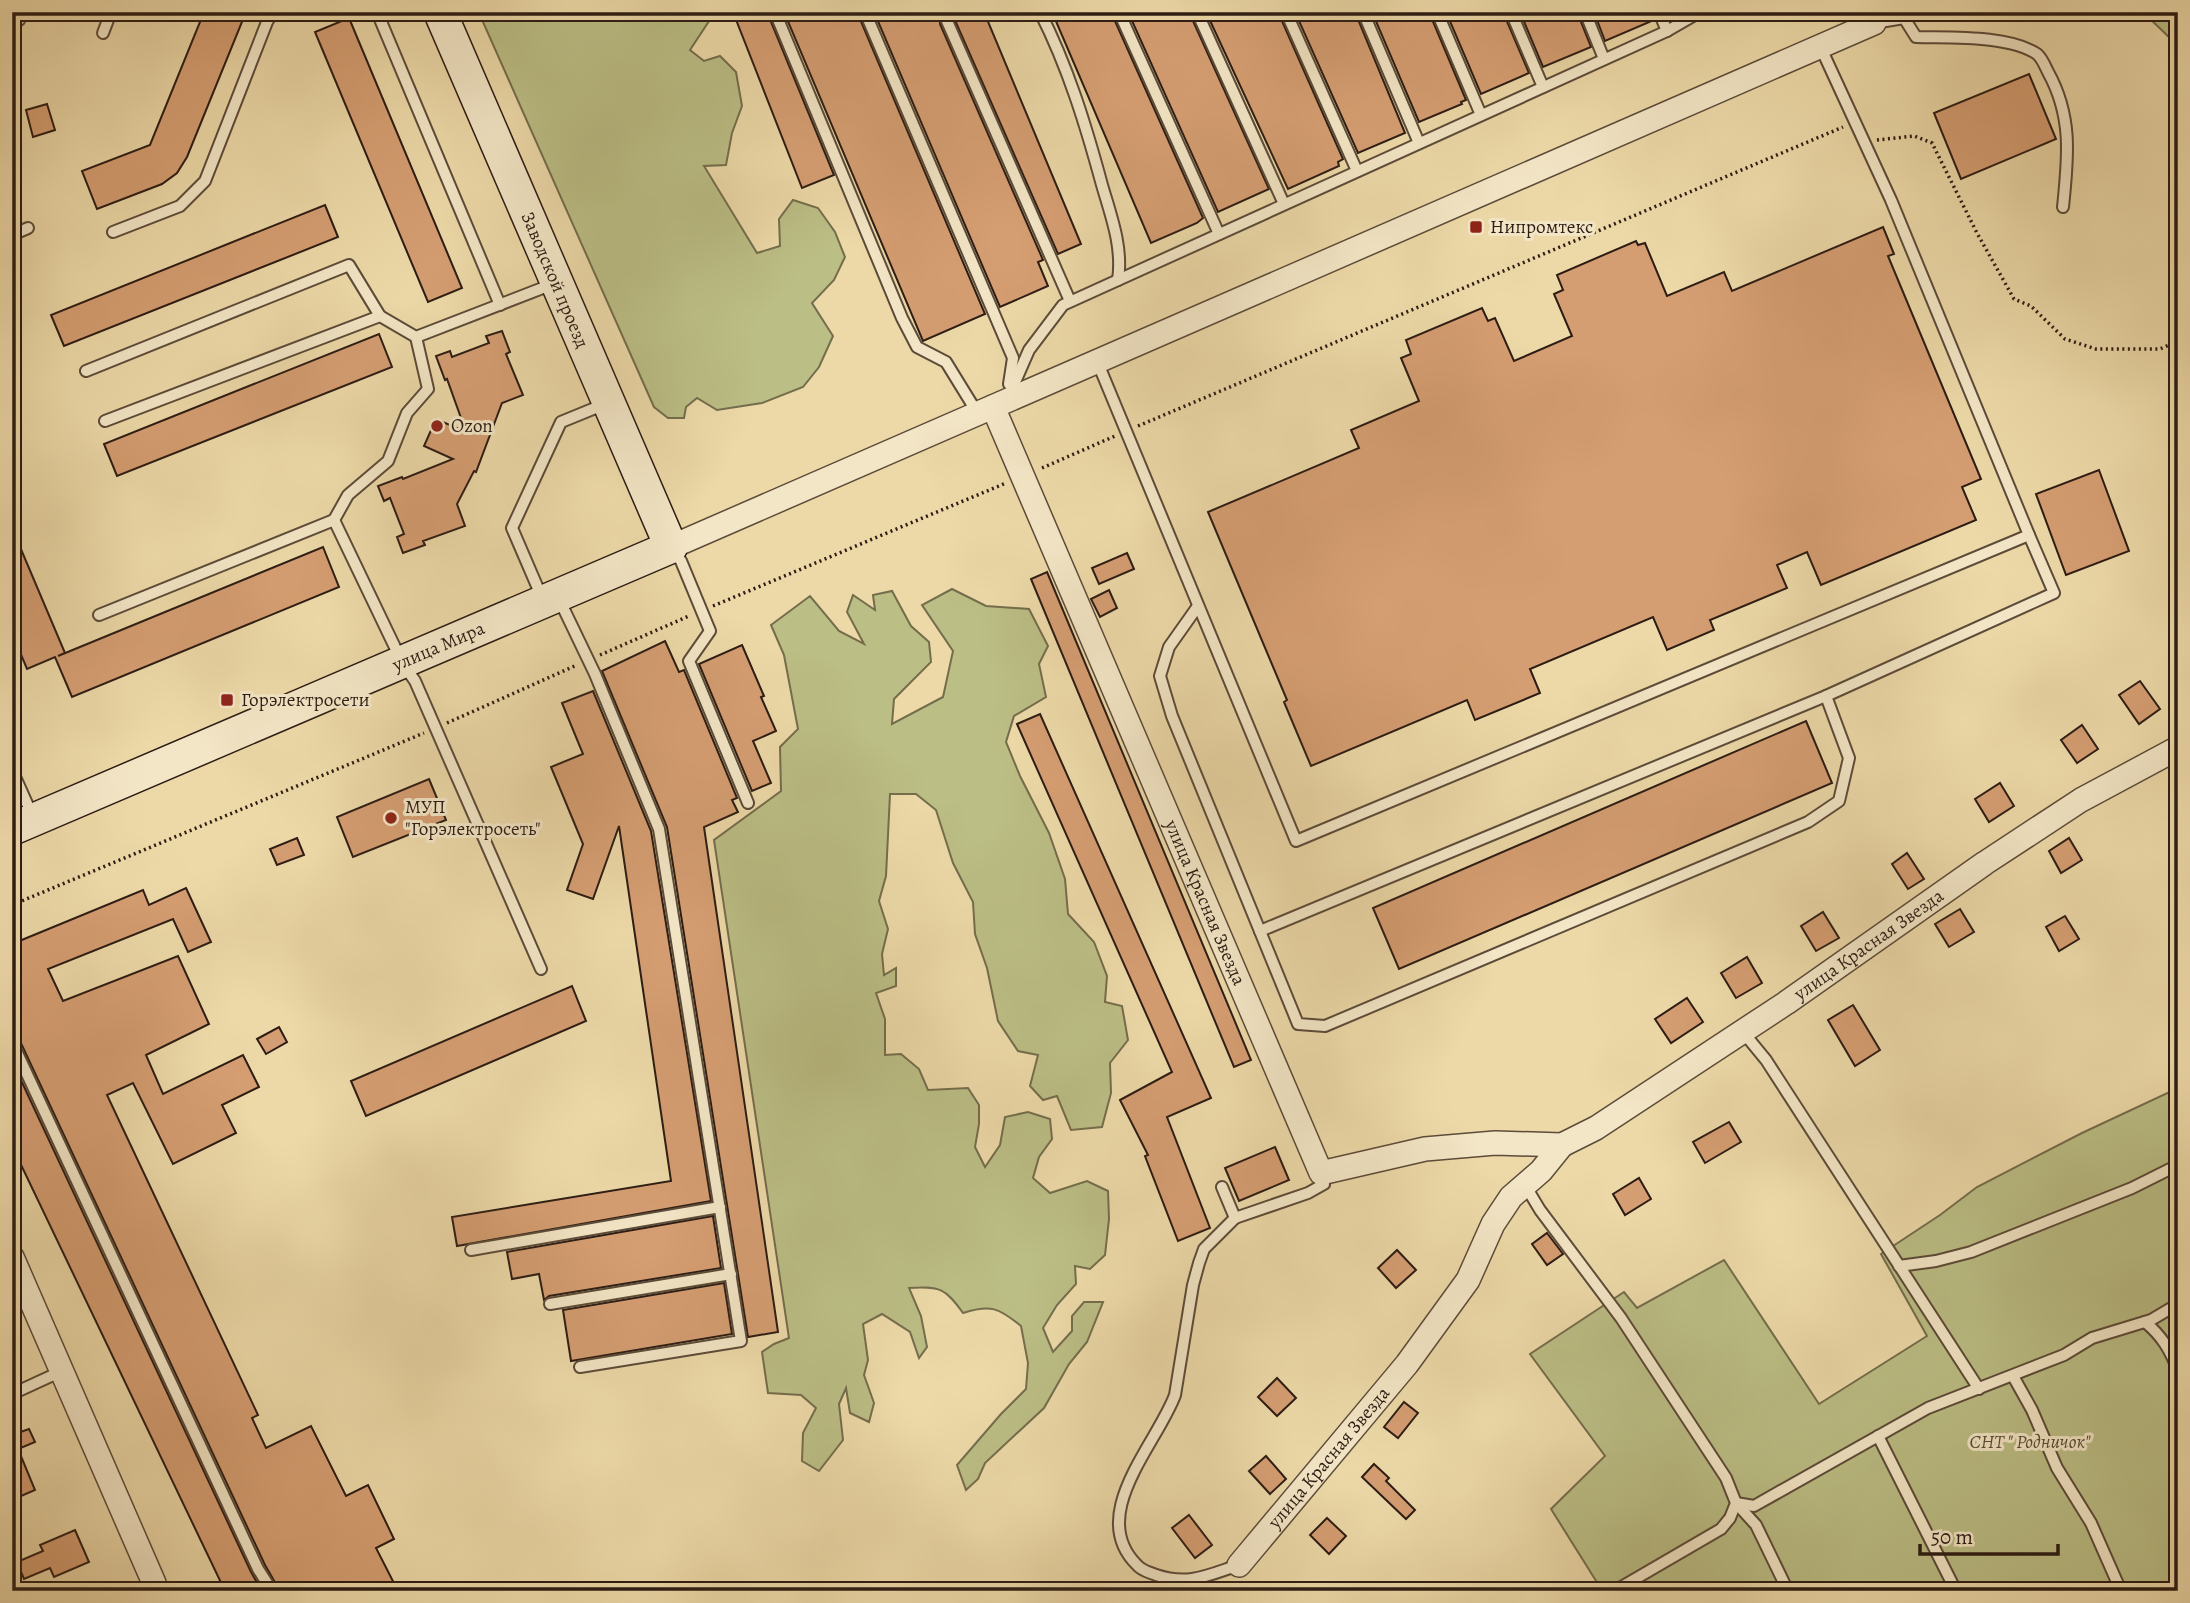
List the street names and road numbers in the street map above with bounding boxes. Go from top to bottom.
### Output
street label: Заводской проезд [515,208,595,352]
street label: улица Мира [387,615,489,678]
street label: улица Красная Звезда [1158,815,1252,989]
street label: улица Красная Звезда [1788,883,1949,1007]
street label: улица Красная Звезда [1261,1381,1396,1535]

